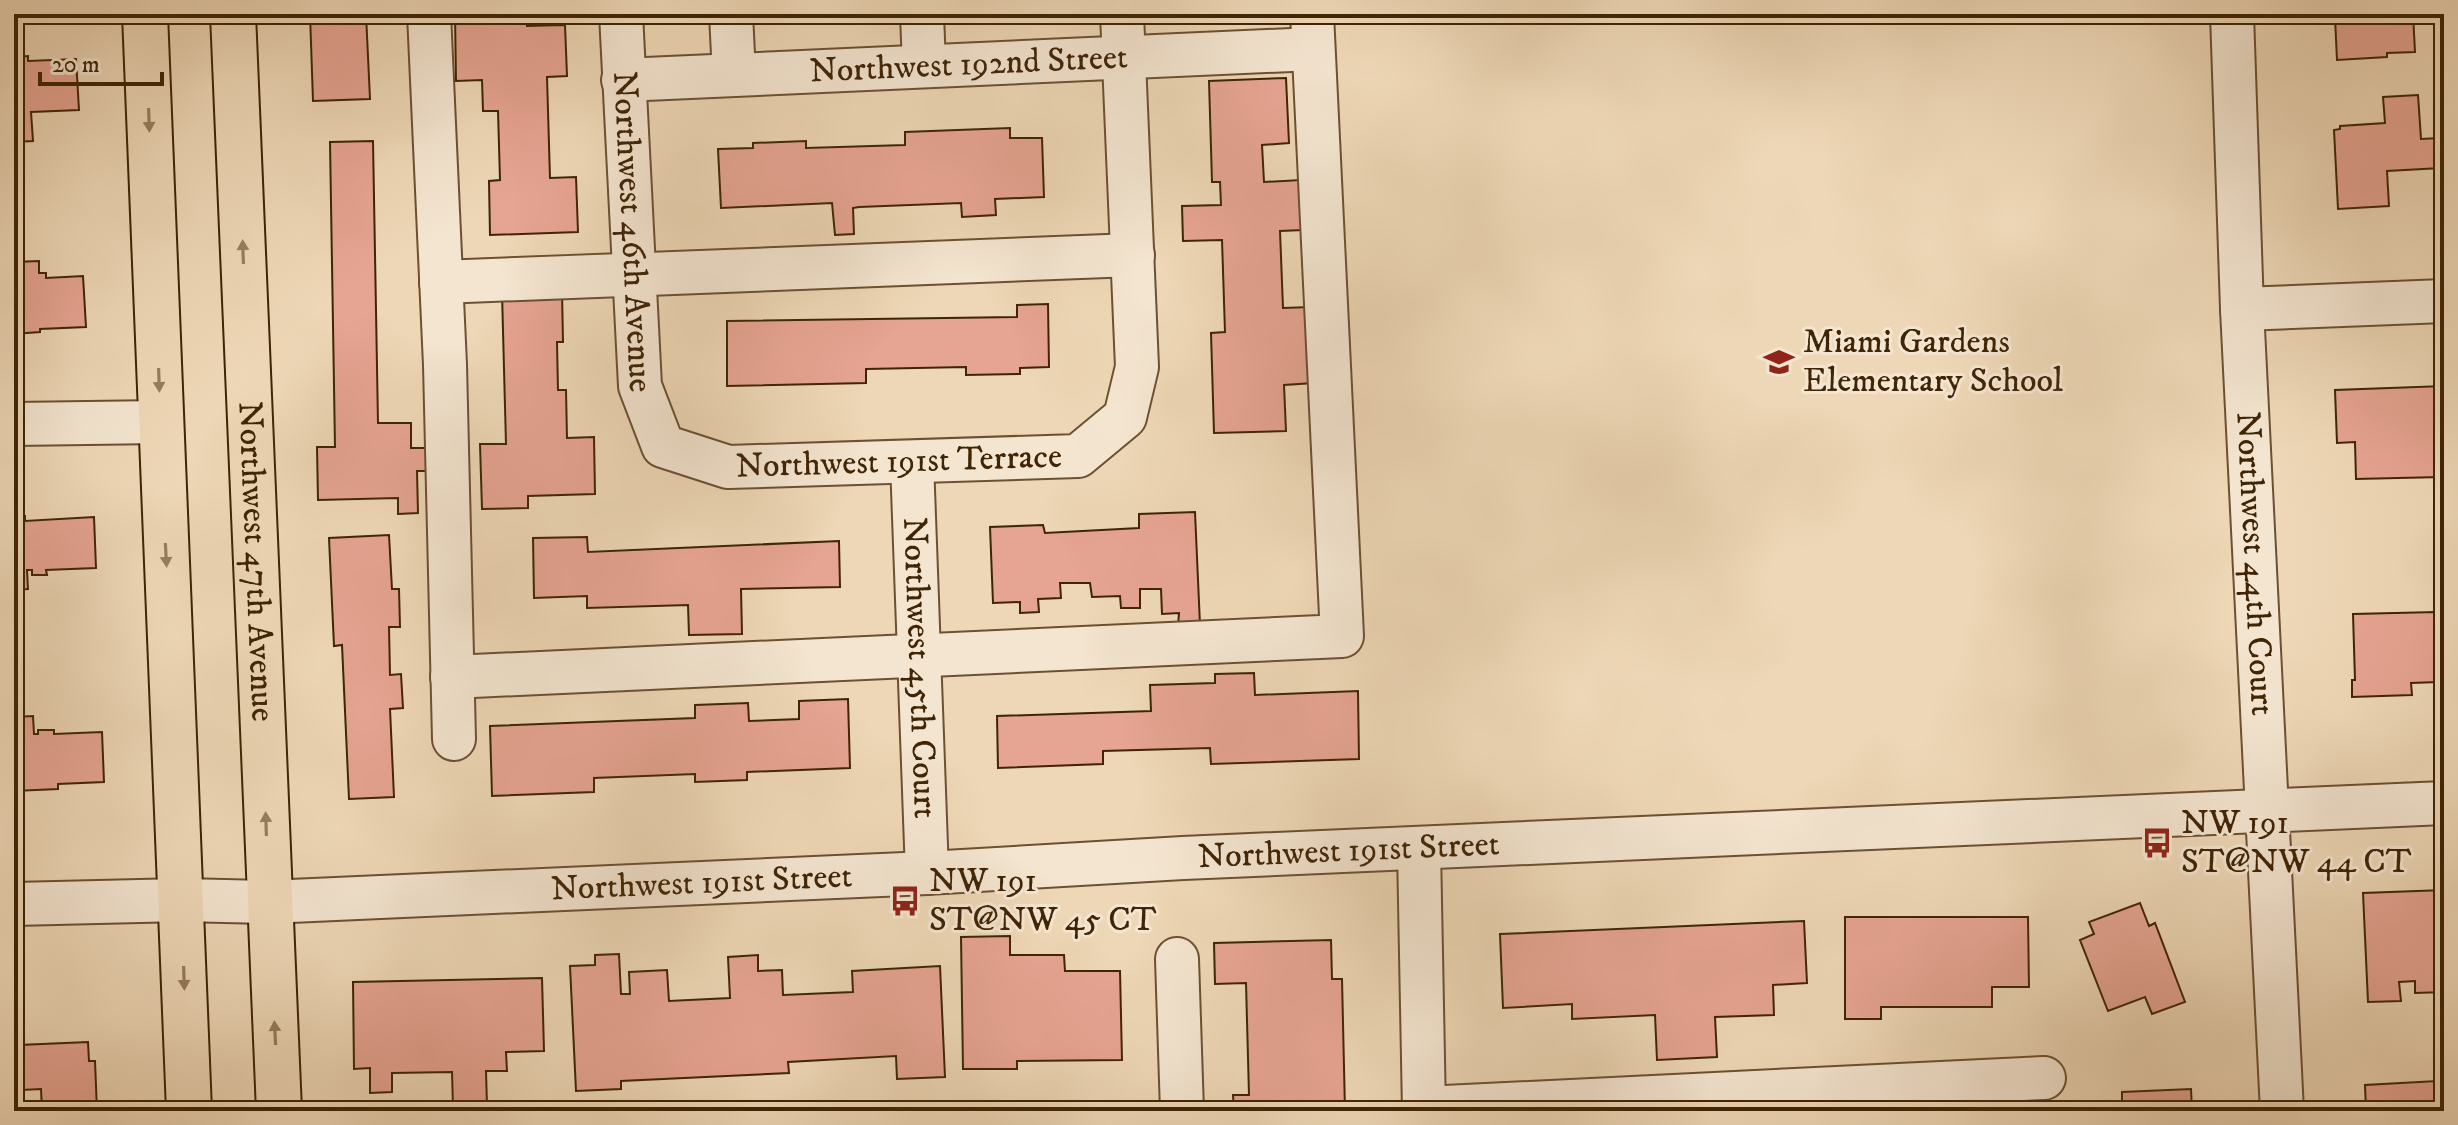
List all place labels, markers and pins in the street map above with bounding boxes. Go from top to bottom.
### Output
place label: Miami Gardens Elementary School [1803,321,2064,402]
school or university icon: Miami Gardens Elementary School [1762,345,1796,379]
place label: NW 191 ST@NW 44 CT [2181,802,2412,883]
bus stop icon: NW 191 ST@NW 44 CT [2140,826,2174,860]
place label: NW 191 ST@NW 45 CT [929,860,1157,941]
bus stop icon: NW 191 ST@NW 45 CT [888,884,922,918]

